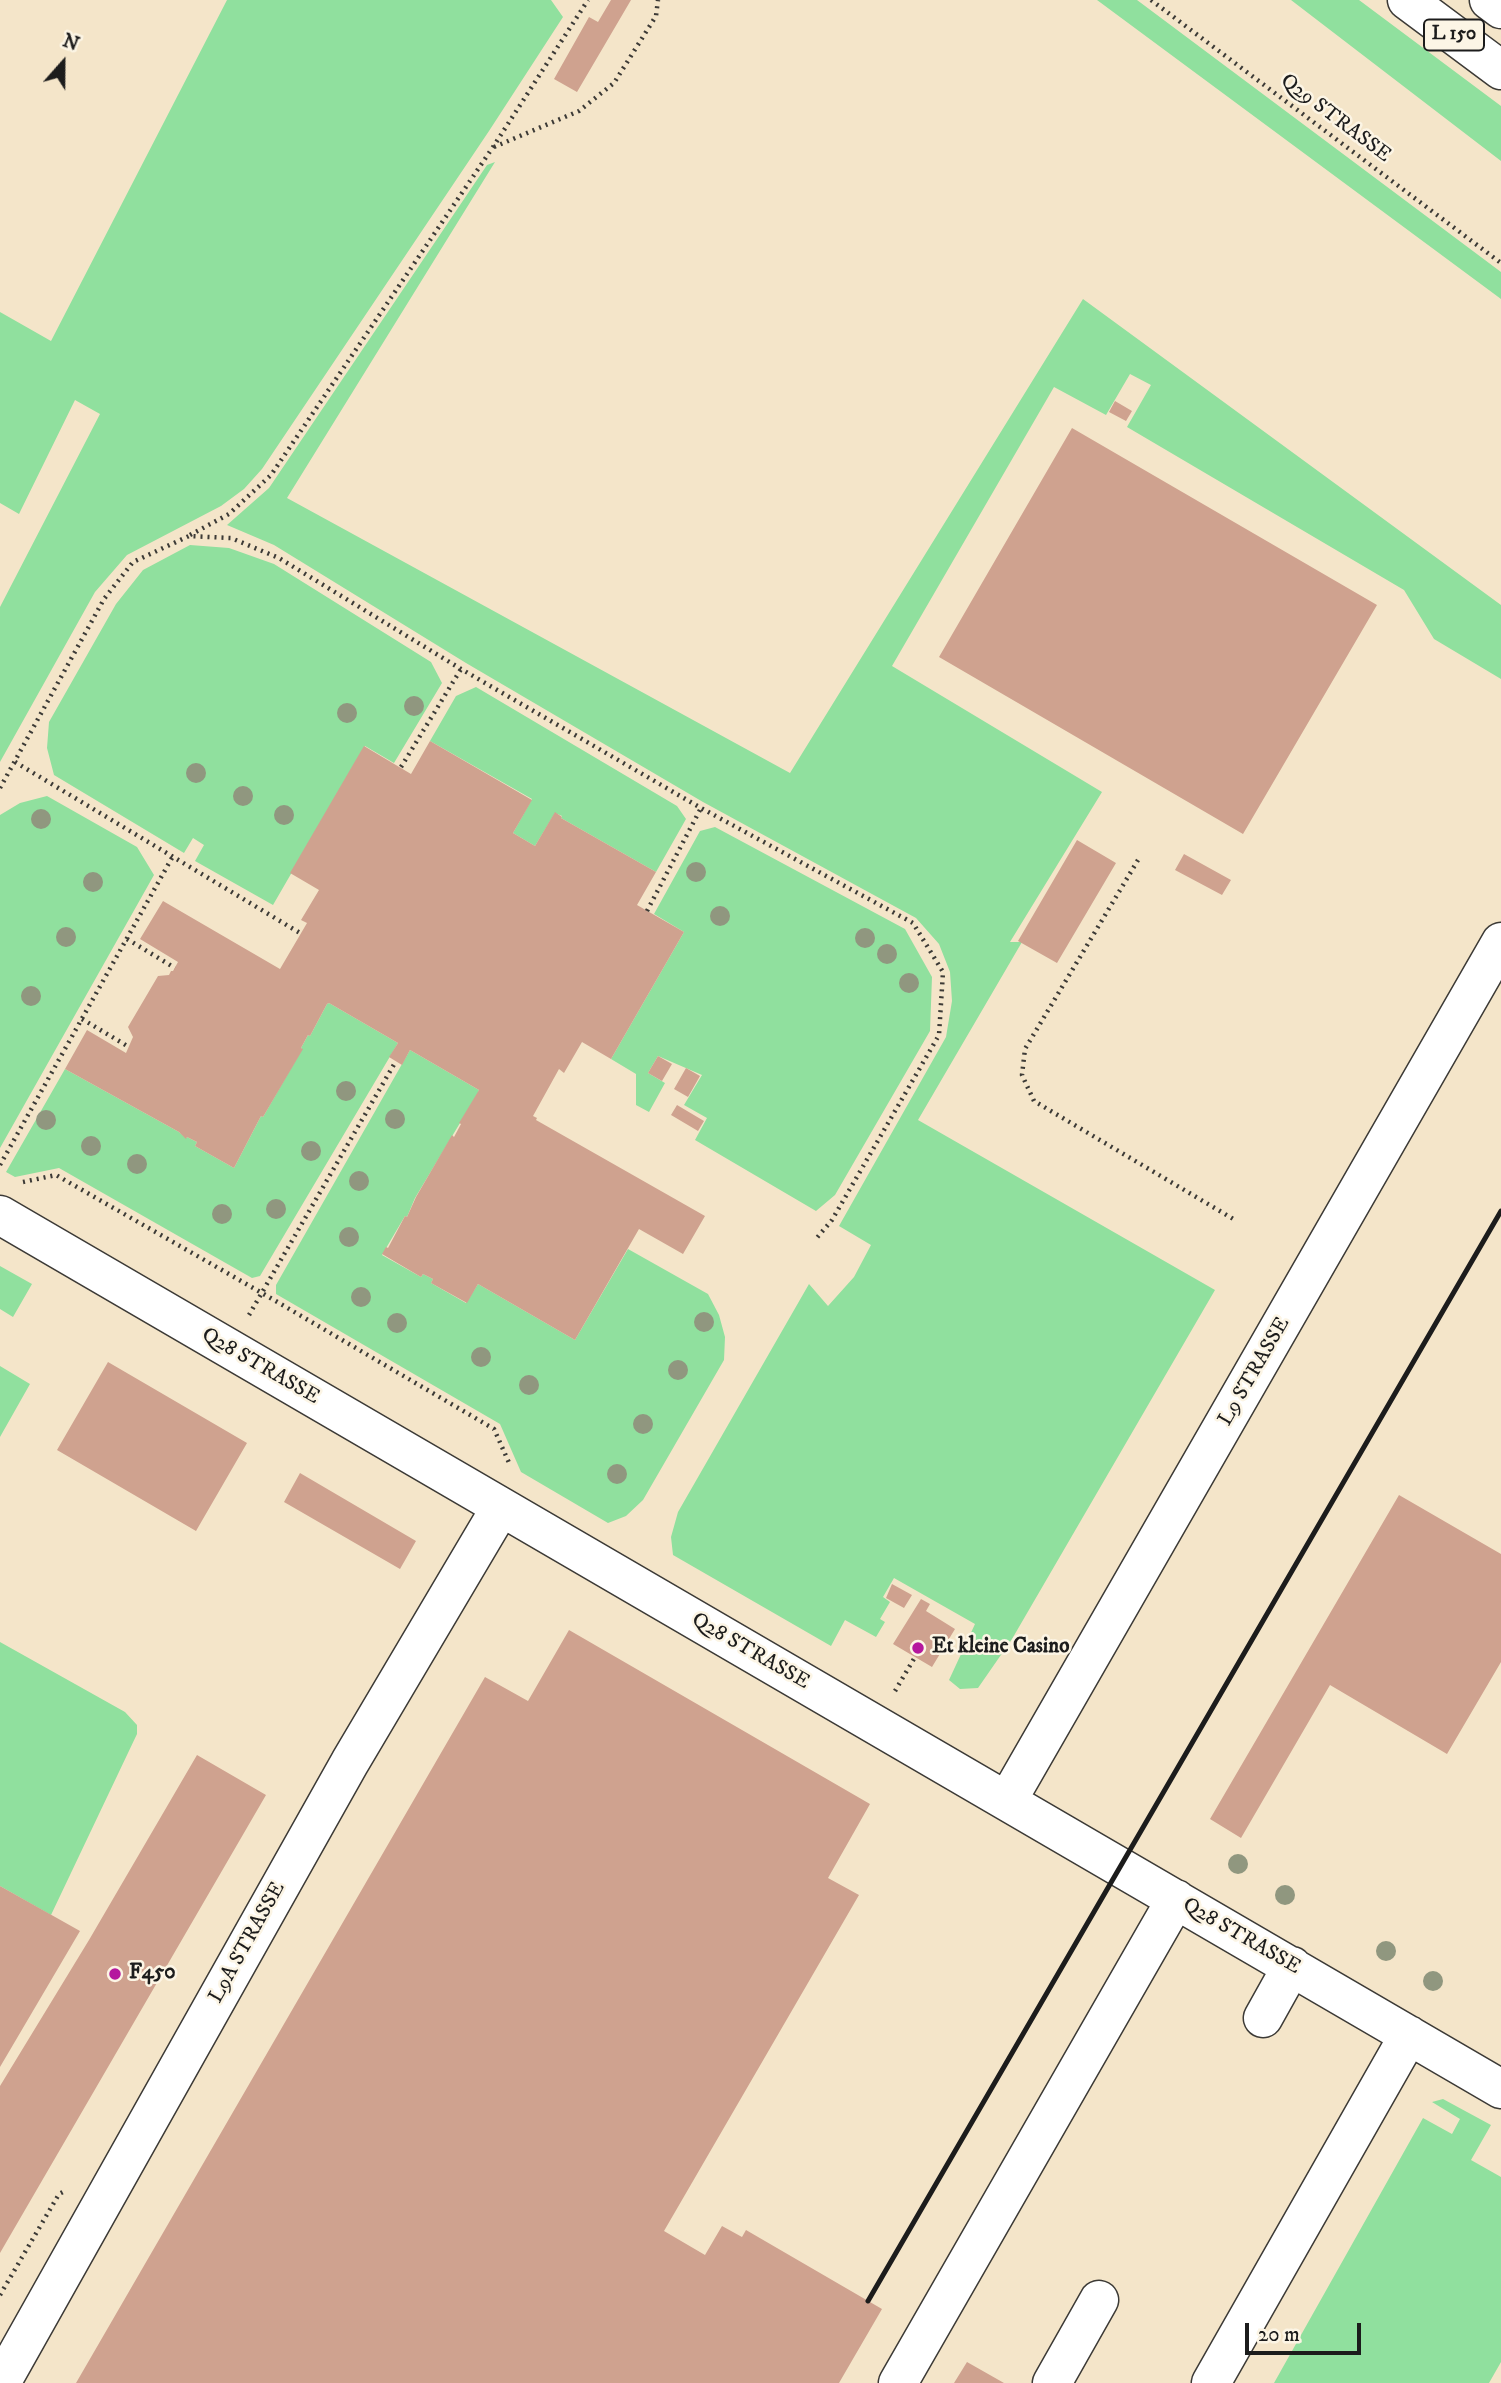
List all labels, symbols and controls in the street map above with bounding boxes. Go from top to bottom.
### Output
road number: L 150 [1424,20,1484,50]
north arrow [28,28,98,98]
text: N [59,29,82,56]
street label: Q29 STRASSE [1275,69,1395,169]
street label: L9 STRASSE [1214,1313,1296,1431]
street label: Q28 STRASSE [197,1323,323,1411]
street label: Q28 STRASSE [687,1608,813,1696]
place label: Et kleine Casino [932,1635,1069,1661]
marker: Et kleine Casino [910,1640,926,1656]
street label: L9A STRASSE [204,1878,292,2008]
street label: Q28 STRASSE [1178,1893,1304,1981]
place label: F450 [129,1961,176,1987]
marker: F450 [107,1966,123,1982]
scale bar [1249,2310,1364,2354]
text: 20 m [1258,2322,1300,2348]

